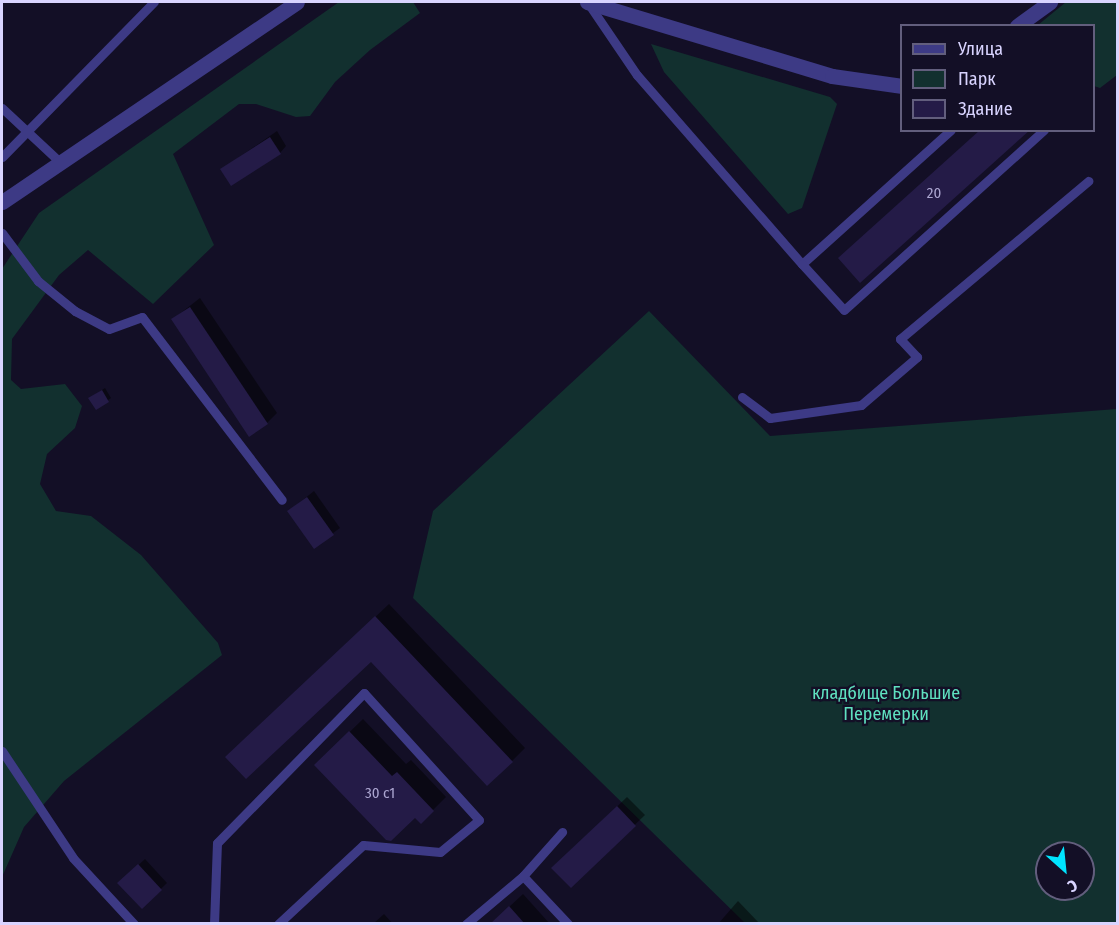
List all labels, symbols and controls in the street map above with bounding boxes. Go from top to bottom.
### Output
legend [900,24,1095,132]
text: Улица [958,38,1003,60]
text: Парк [958,68,996,90]
text: Здание [958,98,1013,120]
house number: 20 [927,185,941,203]
park label: кладбище Большие Перемерки [812,683,960,726]
house number: 30 с1 [365,785,395,803]
north arrow [1035,841,1095,901]
text: С [1064,875,1081,896]

